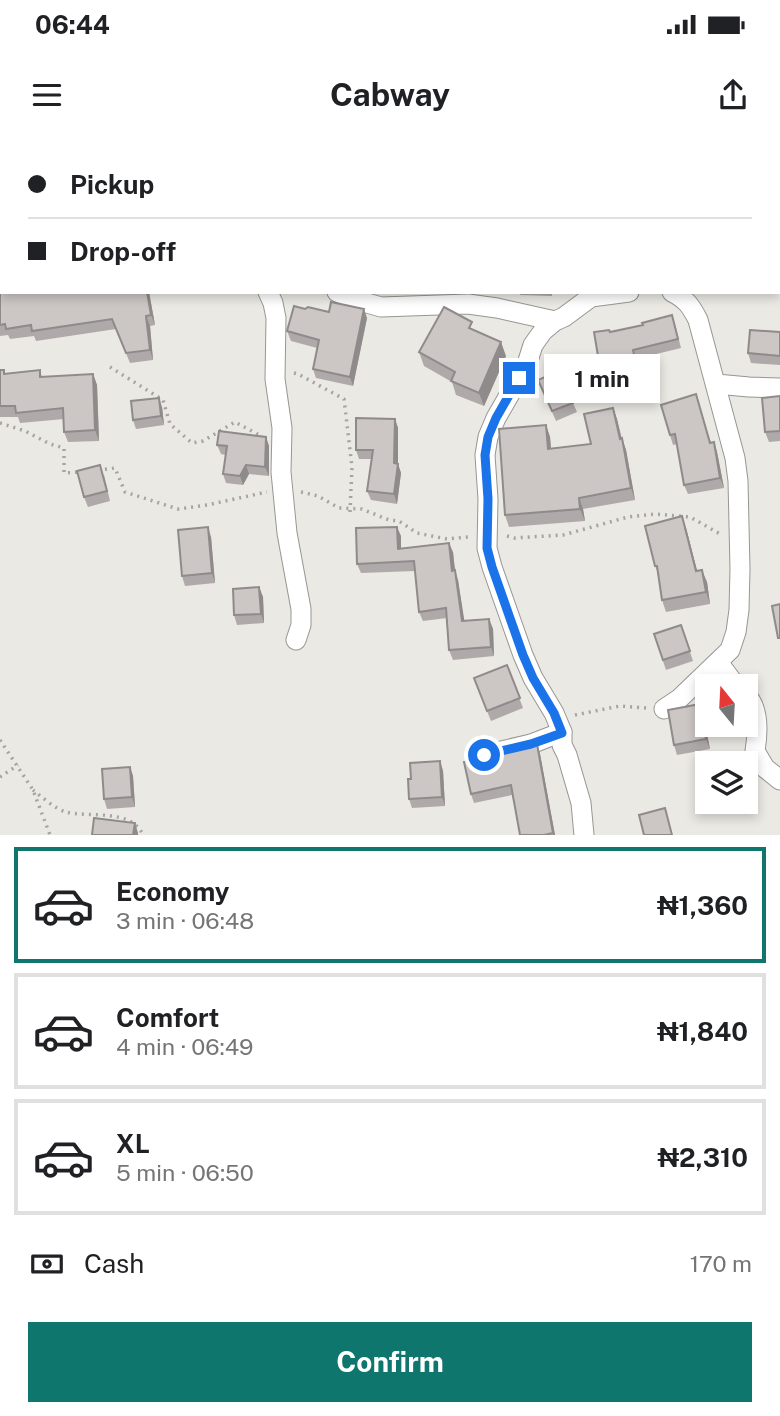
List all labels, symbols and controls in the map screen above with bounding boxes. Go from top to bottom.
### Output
text: 06:44 [35,9,110,40]
icon: menu [28,76,66,114]
text: Cabway [330,76,450,113]
icon: share [714,76,752,114]
text: Pickup [70,169,154,200]
text: Drop-off [70,236,176,267]
callout: 1 min [544,354,659,402]
route end [503,362,535,394]
text: 1 min [574,365,630,392]
north arrow [695,674,758,737]
map controls [695,674,758,814]
route start [468,739,500,771]
button: layers [695,751,758,814]
icon: car [32,874,95,937]
text: Economy [116,876,229,907]
text: ₦1,360 [657,890,748,921]
text: 3 min · 06:48 [116,907,254,934]
icon: car [32,1000,95,1063]
text: Comfort [116,1002,219,1033]
text: ₦1,840 [657,1016,748,1047]
text: 4 min · 06:49 [116,1033,253,1060]
icon: car [32,1126,95,1189]
text: XL [116,1128,150,1159]
text: ₦2,310 [658,1142,748,1173]
text: 5 min · 06:50 [116,1159,254,1186]
icon: cash [28,1245,66,1283]
text: Cash [84,1248,144,1279]
text: 170 m [690,1250,752,1277]
button: Confirm [28,1322,752,1402]

